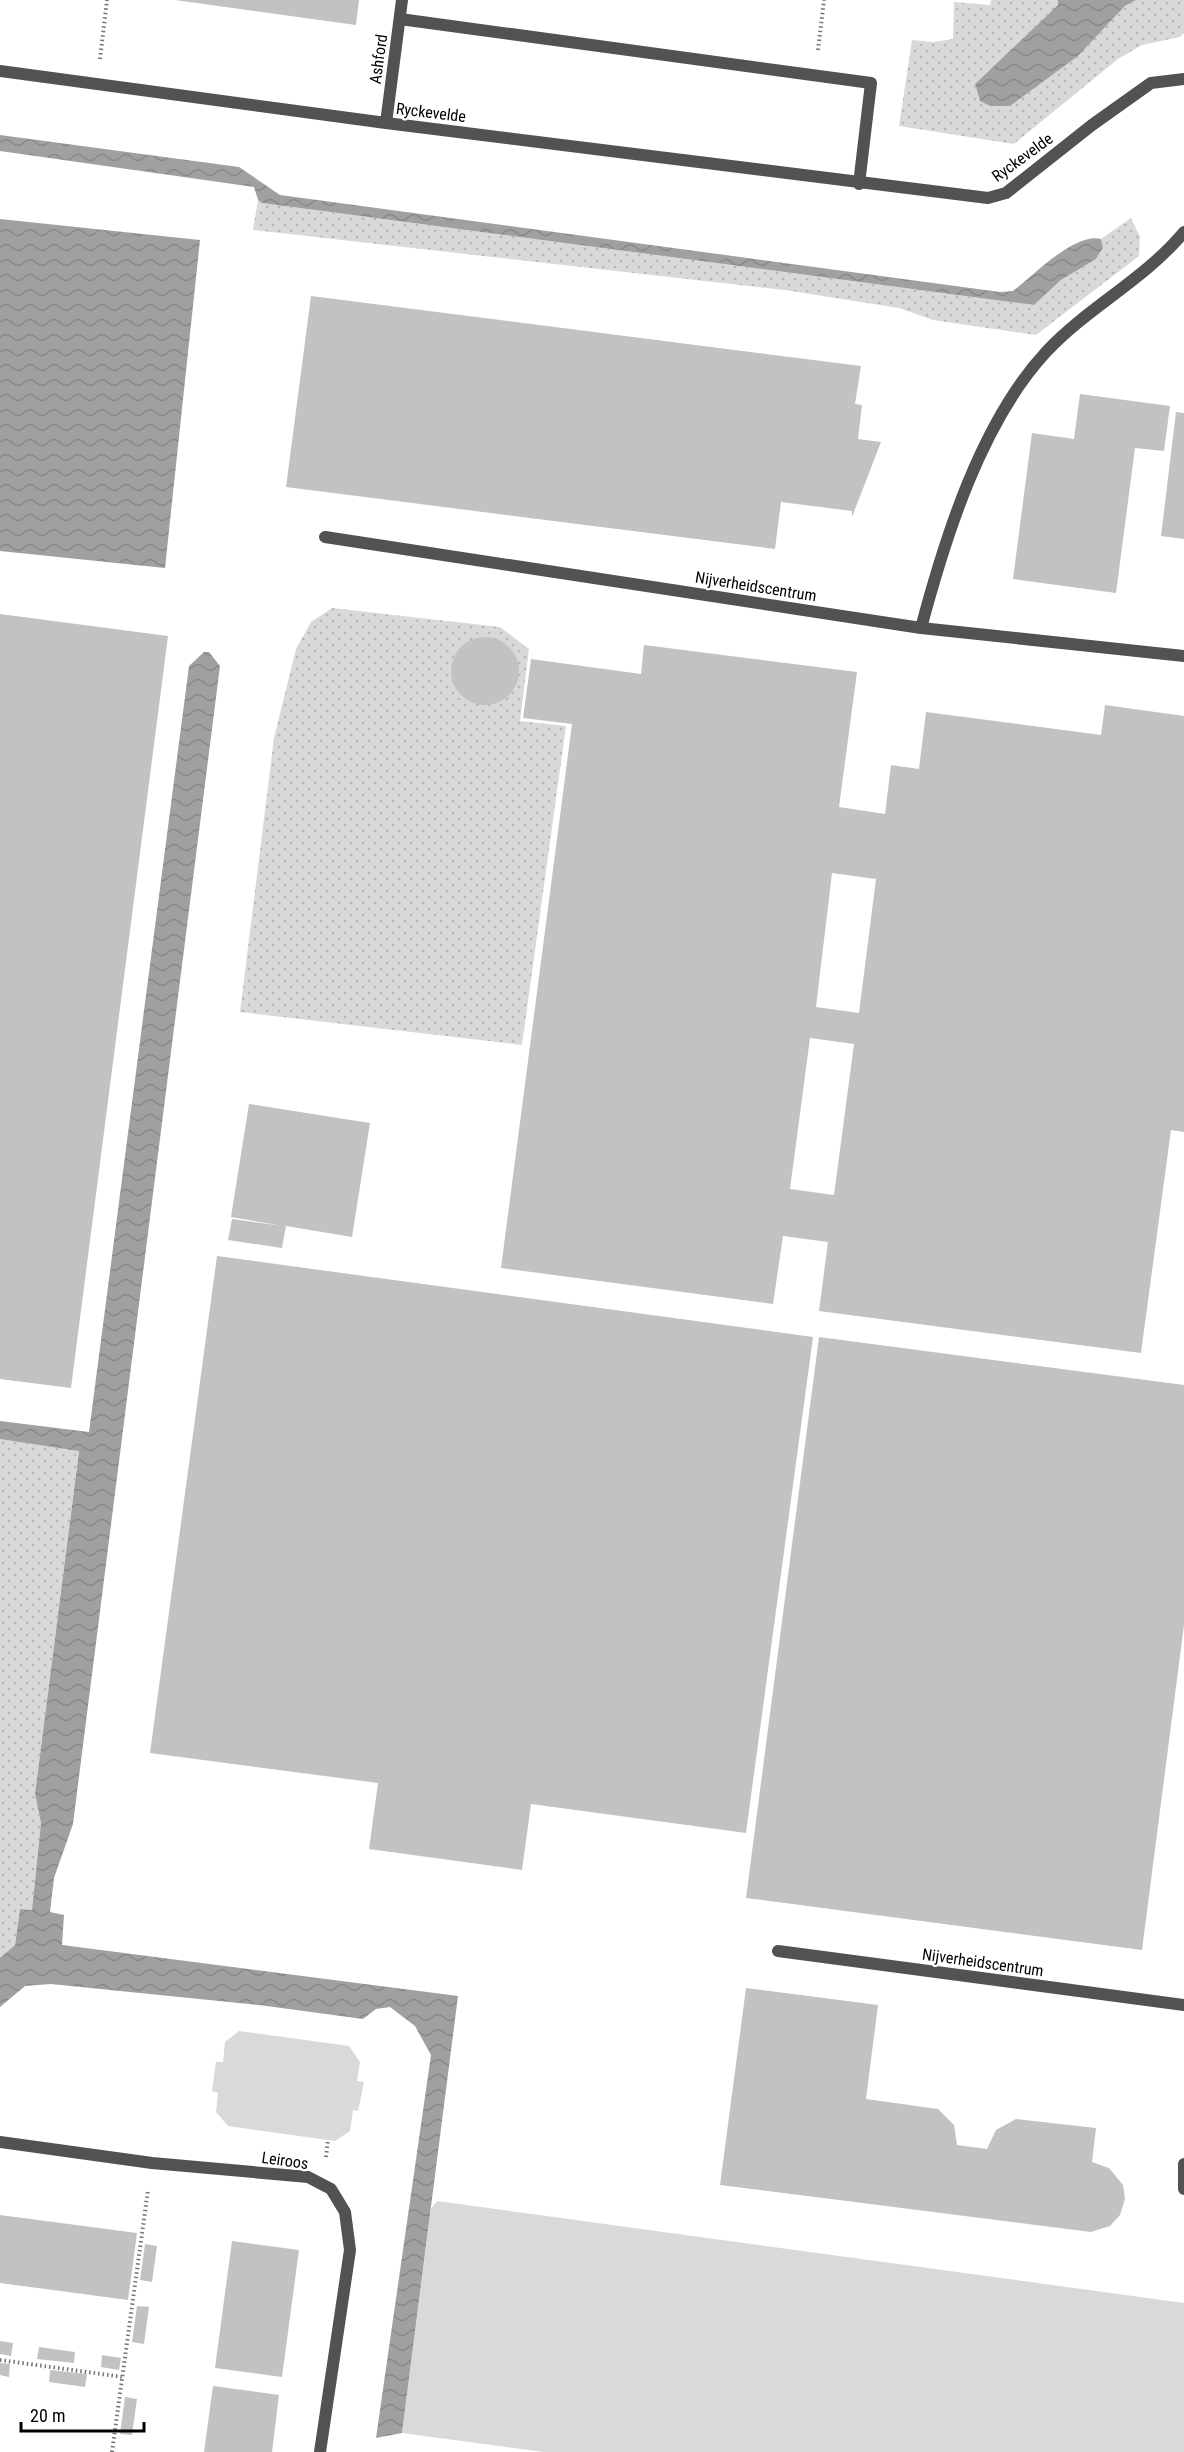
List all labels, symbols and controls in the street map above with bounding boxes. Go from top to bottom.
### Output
street label: Ashford [366,33,391,85]
street label: Ryckevelde [395,99,467,126]
street label: Ryckevelde [988,129,1056,186]
street label: Nijverheidscentrum [694,568,818,605]
street label: Nijverheidscentrum [921,1945,1045,1980]
street label: Leiroos [260,2148,309,2173]
scale bar [21,2395,144,2433]
text: 20 m [30,2405,65,2426]

